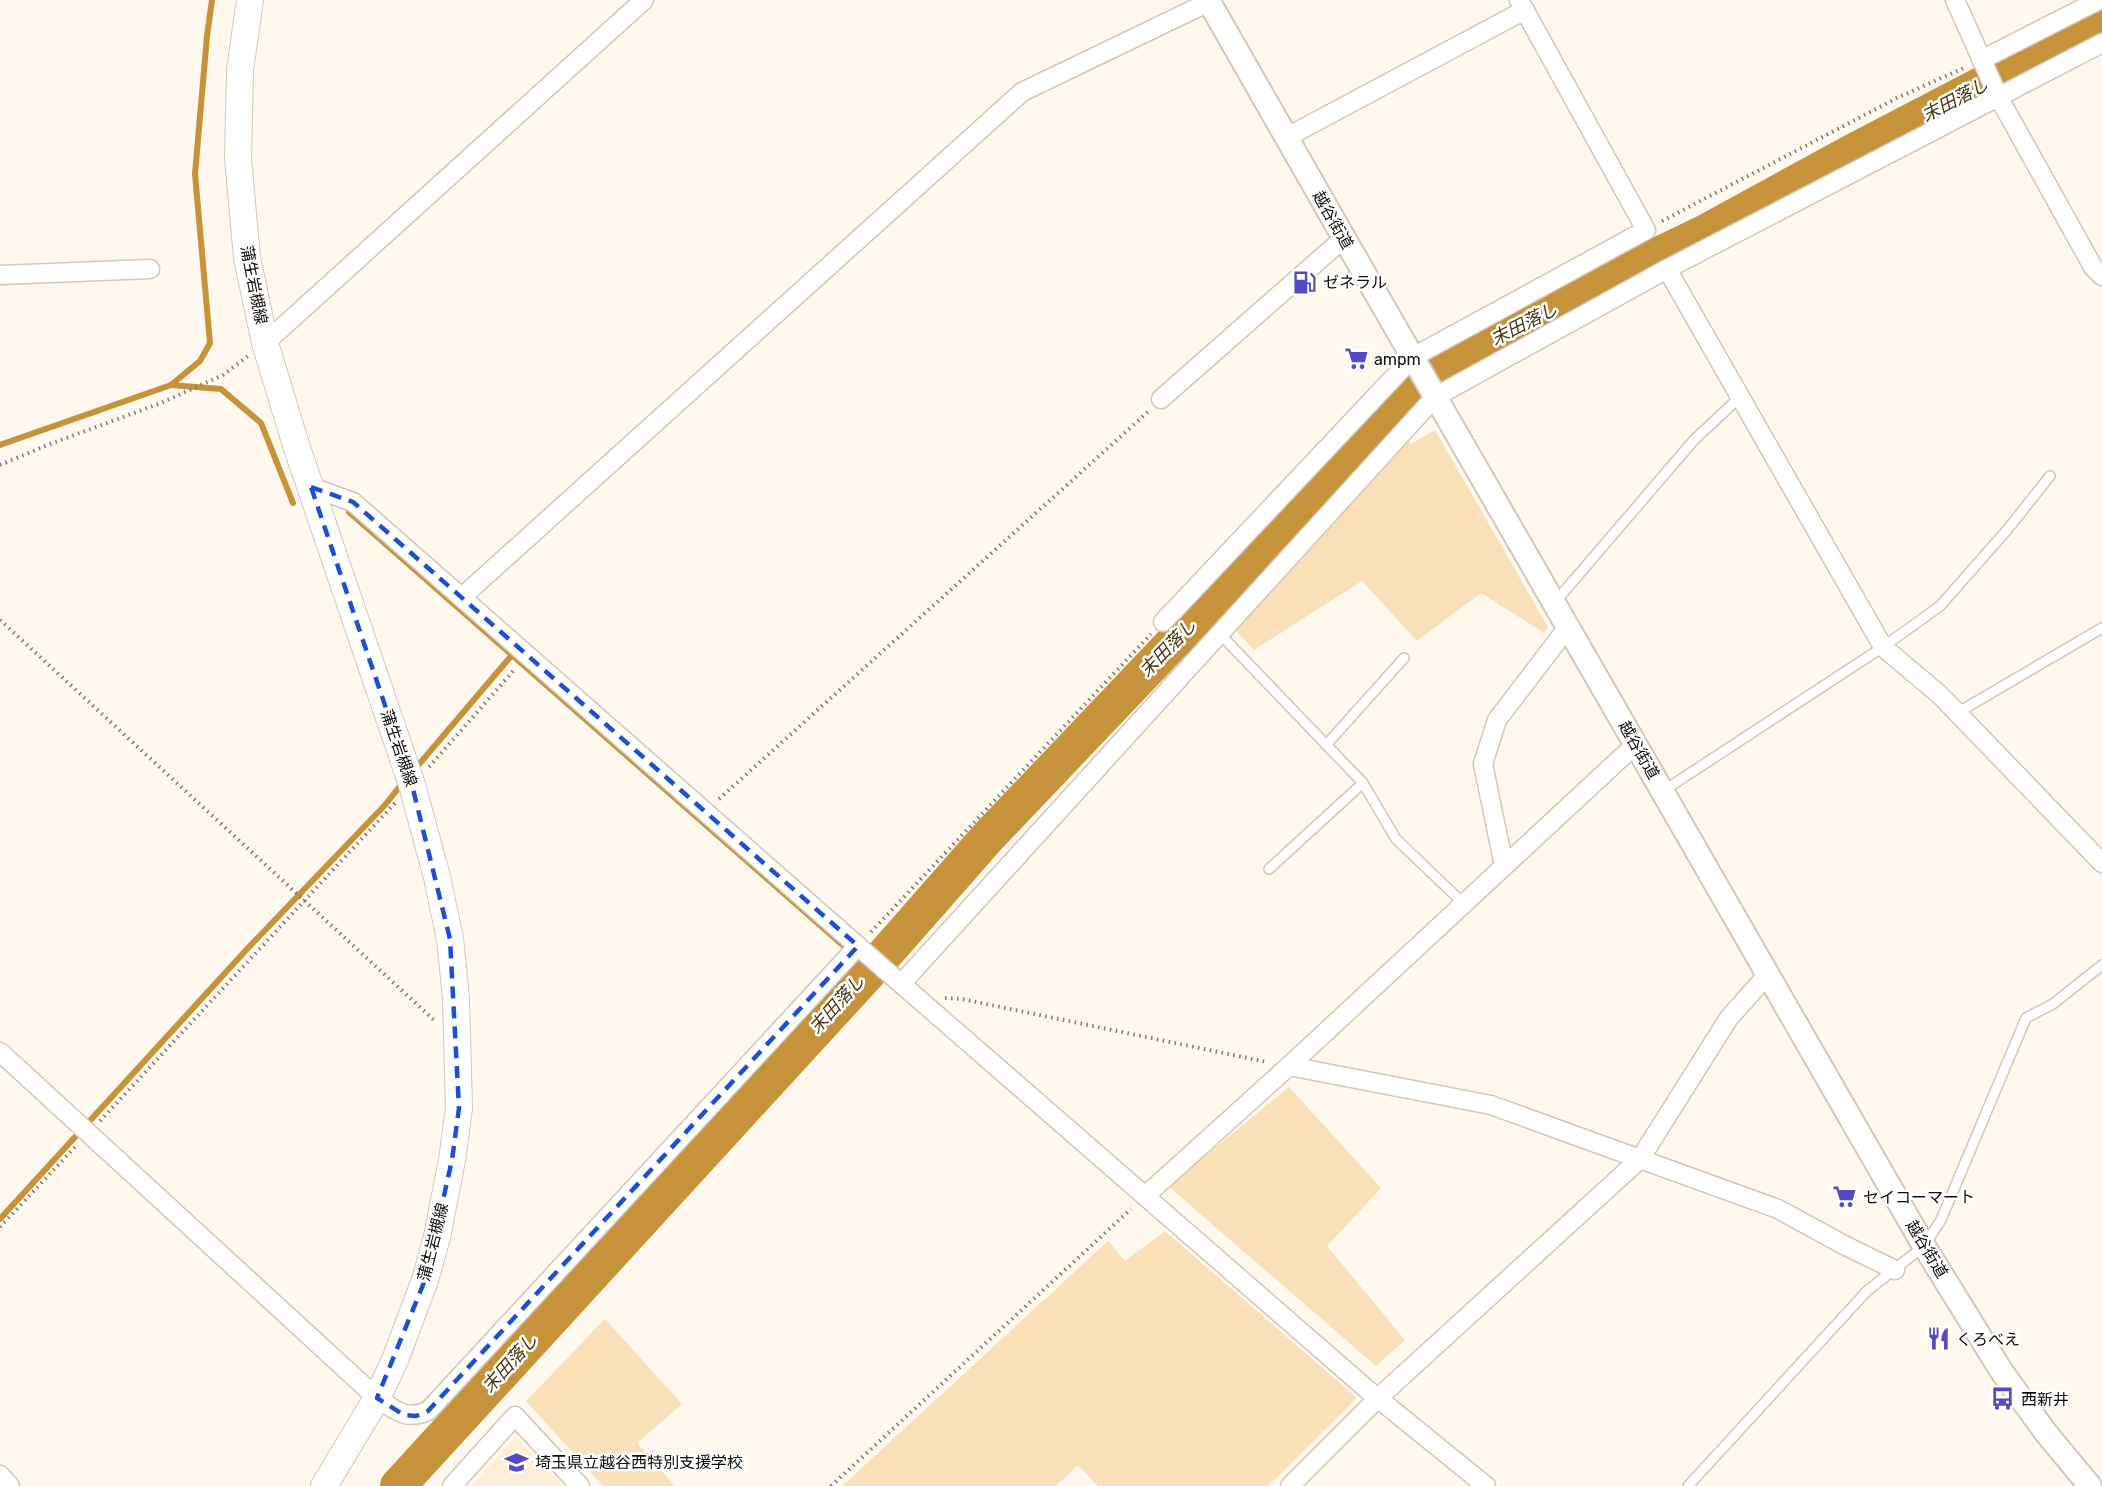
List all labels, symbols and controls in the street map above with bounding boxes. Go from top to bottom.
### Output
water label: 末田落し [1918,73,1992,127]
street label: 越谷街道 [1309,188,1357,252]
street label: 蒲生岩槻線 [237,244,271,326]
fuel station icon: ゼネラル [1292,269,1318,295]
place label: ゼネラル [1323,273,1387,292]
water label: 末田落し [1487,298,1561,350]
supermarket icon: ampm [1343,346,1369,372]
place label: ampm [1374,350,1421,369]
water label: 末田落し [1135,614,1201,682]
street label: 蒲生岩槻線 [377,707,421,789]
street label: 越谷街道 [1615,718,1663,782]
water label: 末田落し [805,970,869,1038]
supermarket icon: セイコーマート [1832,1184,1858,1210]
place label: セイコーマート [1863,1188,1975,1207]
street label: 蒲生岩槻線 [414,1201,452,1283]
street label: 越谷街道 [1902,1217,1952,1281]
restaurant icon: くろべえ [1925,1326,1951,1352]
water label: 末田落し [478,1329,542,1397]
place label: くろべえ [1956,1330,2020,1349]
bus stop icon: 西新井 [1990,1386,2016,1412]
place label: 西新井 [2021,1390,2069,1409]
school or university icon: 埼玉県立越谷西特別支援学校 [504,1449,530,1475]
place label: 埼玉県立越谷西特別支援学校 [535,1453,743,1472]

